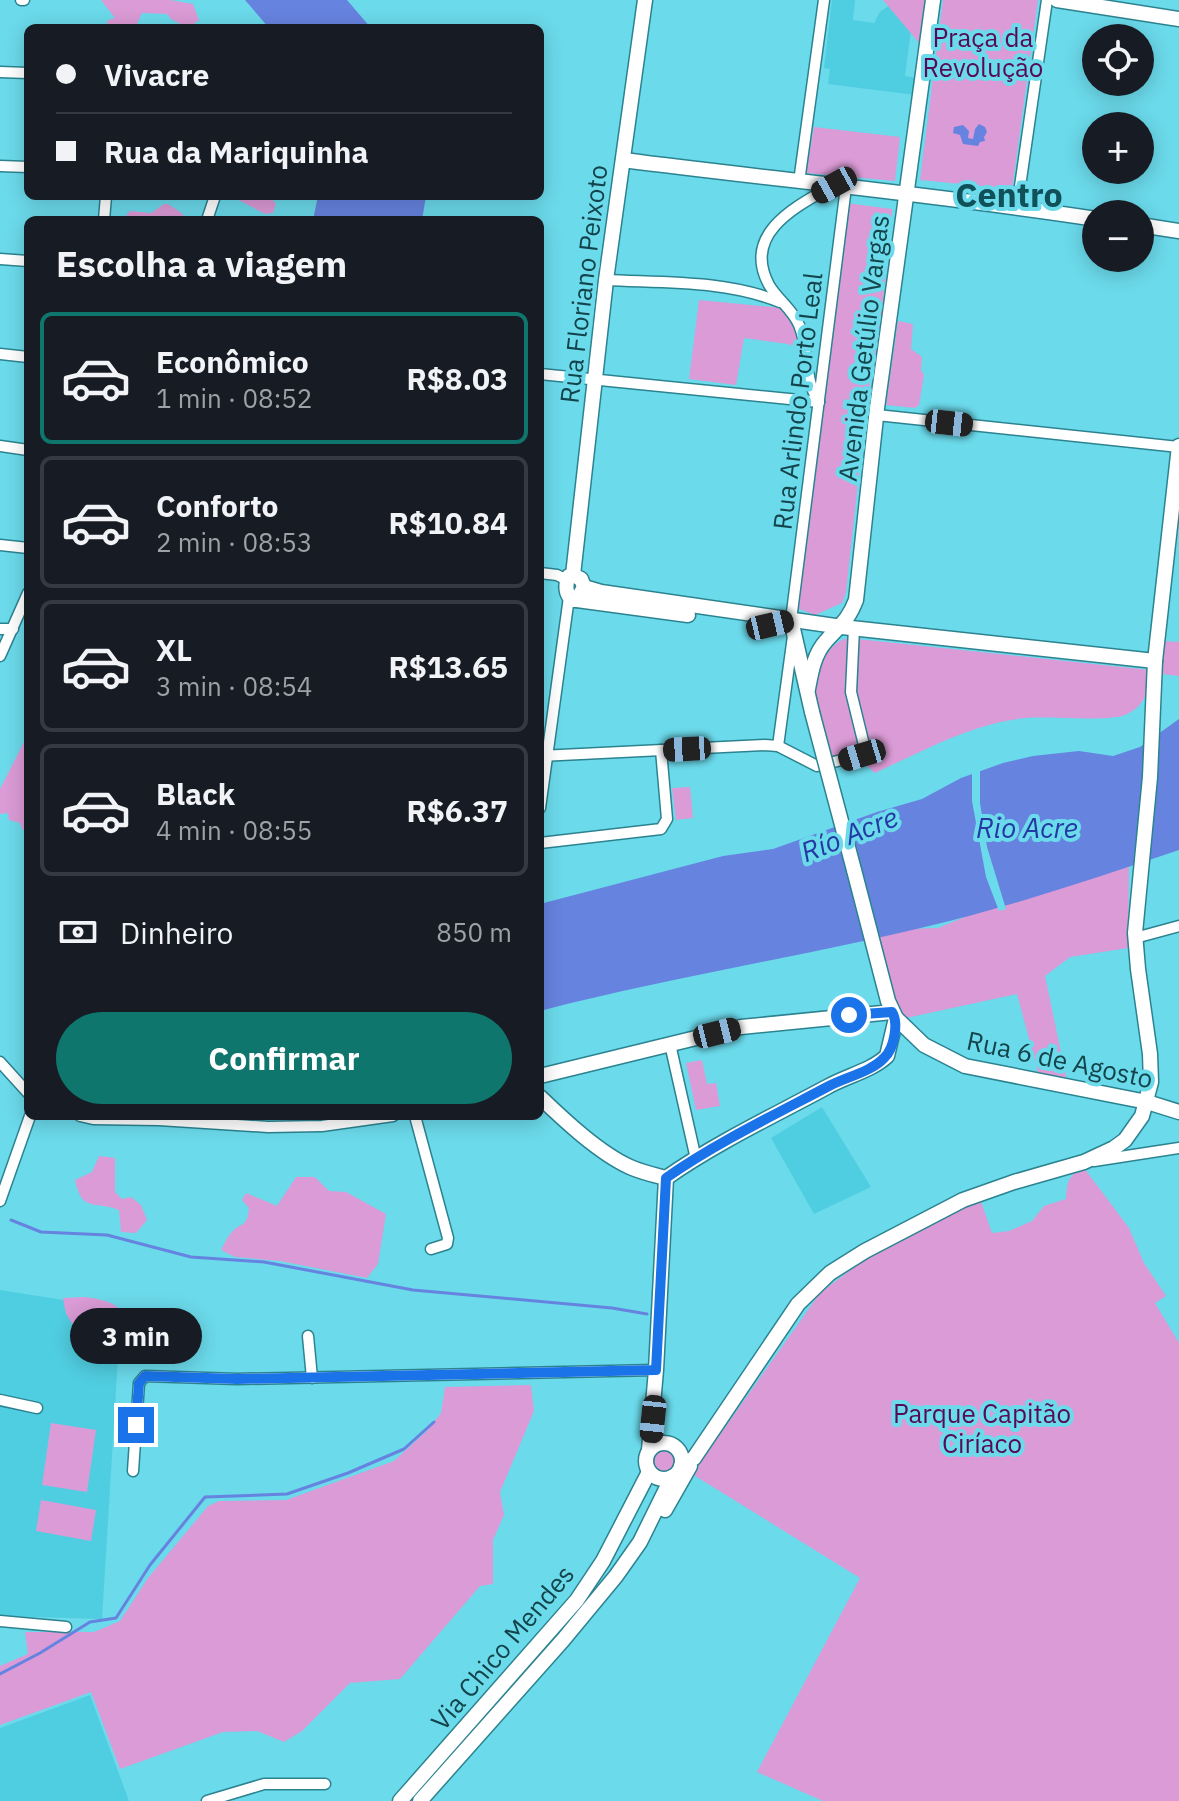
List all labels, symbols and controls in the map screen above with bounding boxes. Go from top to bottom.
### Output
park label: Praça da Revolução [923,20,1043,84]
map controls [1082,24,1154,272]
button: locate [1082,24,1154,96]
text: Vivacre [104,55,209,94]
button: + [1082,112,1154,184]
text: Rua da Mariquinha [104,132,369,171]
street label: Rua Floriano Peixoto [552,163,614,405]
car [807,163,861,207]
district label: Centro [955,172,1063,216]
button: − [1082,200,1154,272]
street label: Avenida Getúlio Vargas [830,213,896,483]
text: Escolha a viagem [56,240,347,287]
street label: Rua Arlindo Porto Leal [764,270,830,532]
icon: car [60,342,132,414]
text: Econômico [156,342,309,381]
text: R$8.03 [406,359,508,398]
text: 1 min · 08:52 [156,381,312,415]
car [924,409,974,437]
icon: car [60,486,132,558]
text: Conforto [156,486,279,525]
text: R$10.84 [388,503,508,542]
text: 2 min · 08:53 [156,525,312,559]
car [744,608,796,642]
icon: car [60,630,132,702]
text: XL [156,630,192,669]
text: R$13.65 [388,647,508,686]
text: 3 min · 08:54 [156,669,312,703]
car [662,736,712,762]
car [836,737,888,773]
icon: car [60,774,132,846]
text: Black [156,774,235,813]
text: R$6.37 [406,791,508,830]
water label: Río Acre [795,798,903,870]
water label: Rio Acre [976,809,1078,846]
text: 4 min · 08:55 [156,813,312,847]
icon: cash [56,910,100,954]
text: Dinheiro [120,913,233,952]
text: 850 m [436,915,512,949]
route start [831,997,867,1033]
button: Confirmar [56,1012,512,1104]
car [691,1016,743,1050]
street label: Rua 6 de Agosto [964,1023,1156,1095]
callout: 3 min [70,1309,202,1365]
text: 3 min [102,1319,170,1353]
car [639,1394,667,1444]
park label: Parque Capitão Ciríaco [893,1396,1071,1460]
route end [118,1407,154,1443]
street label: Via Chico Mendes [423,1557,581,1737]

